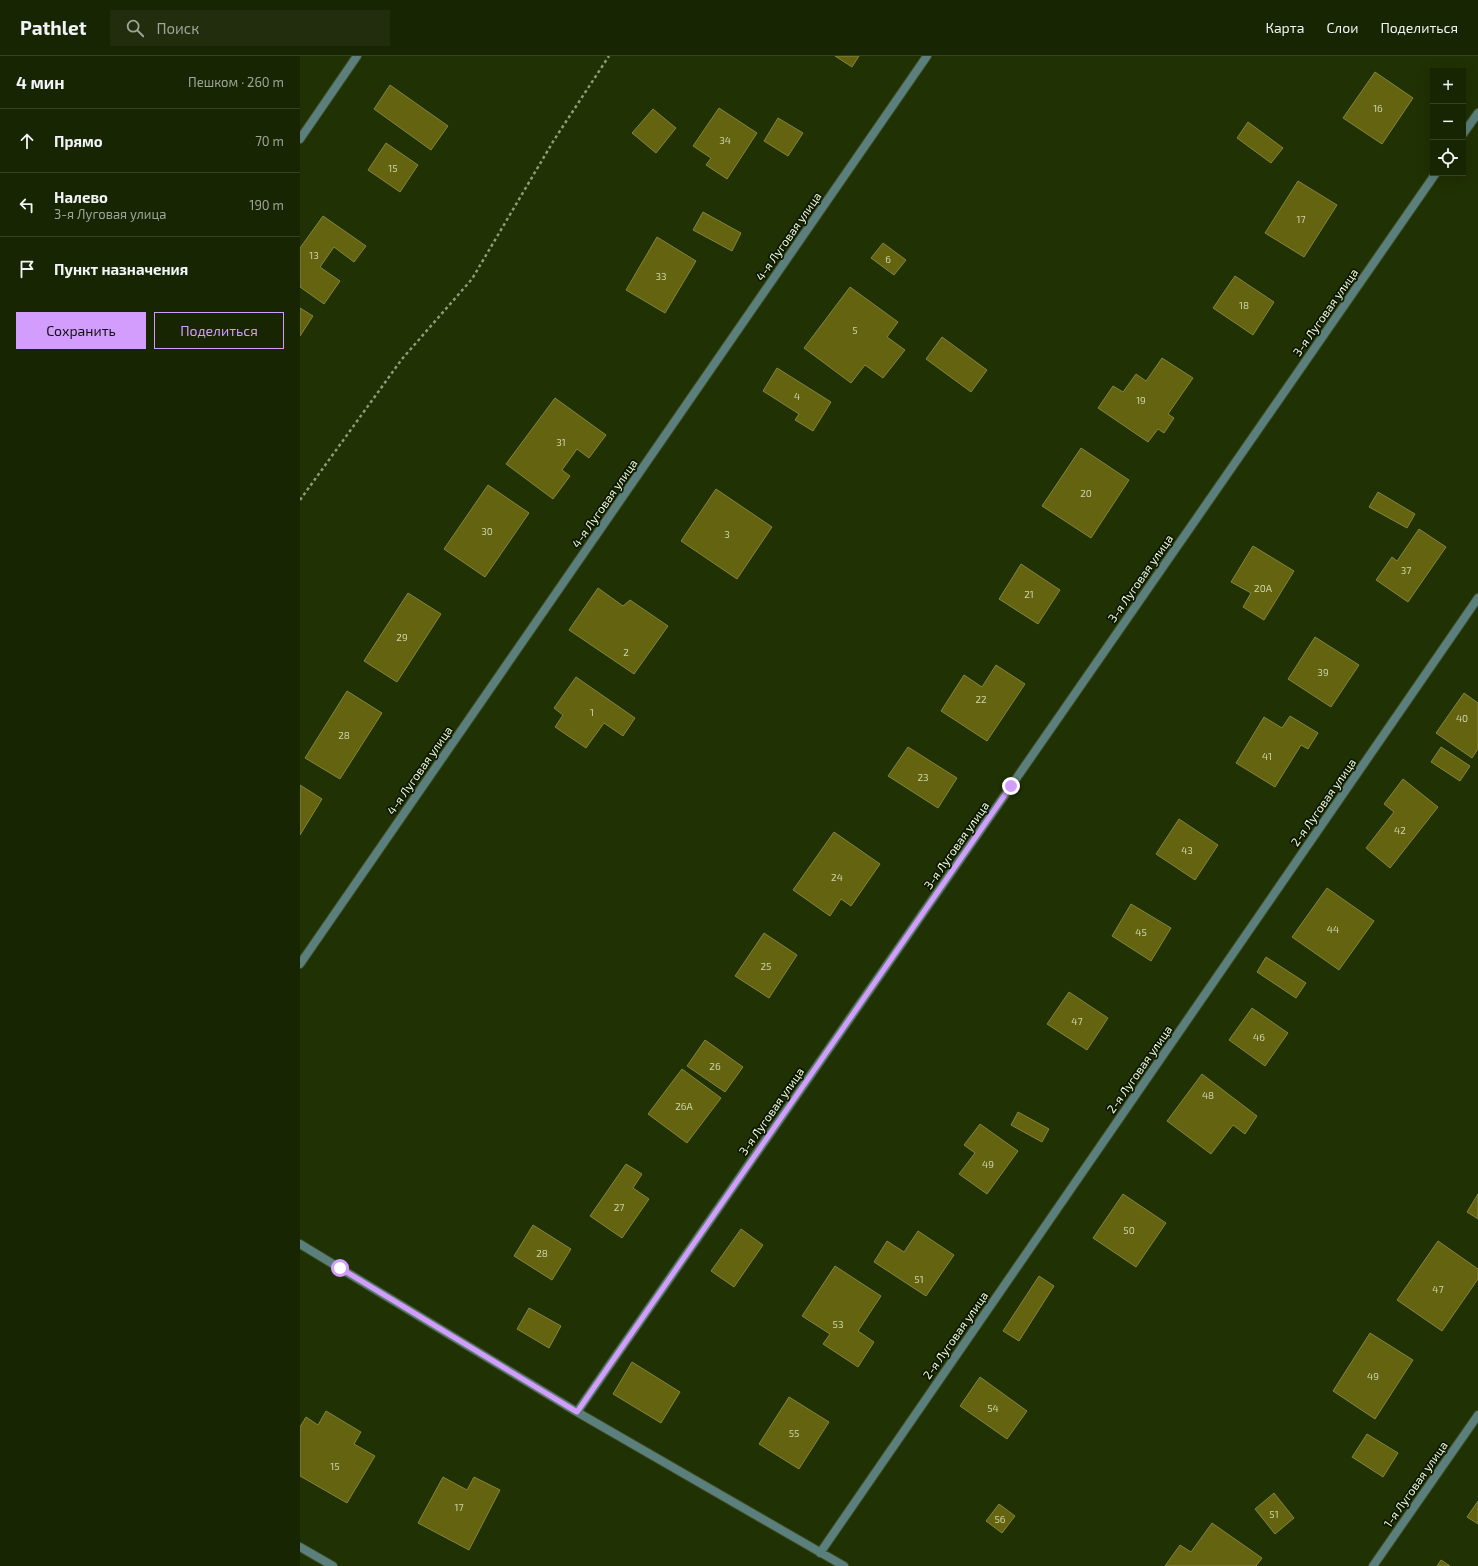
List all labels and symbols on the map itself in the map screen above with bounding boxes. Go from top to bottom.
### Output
house number: 16 [1373,102,1383,114]
house number: 34 [719,134,731,146]
house number: 15 [388,162,398,174]
street label: 4-я Луговая улица [752,189,825,283]
house number: 17 [1296,213,1306,225]
house number: 13 [309,249,319,261]
house number: 6 [885,253,891,265]
street label: 3-я Луговая улица [1290,266,1361,359]
house number: 33 [655,270,667,282]
house number: 18 [1239,299,1249,311]
house number: 5 [852,324,858,336]
house number: 4 [794,390,800,402]
house number: 19 [1136,394,1146,406]
house number: 31 [556,436,566,448]
street label: 4-я Луговая улица [568,456,641,550]
house number: 20 [1080,487,1092,499]
house number: 30 [481,525,493,537]
house number: 3 [724,528,730,540]
street label: 3-я Луговая улица [1105,532,1176,625]
house number: 37 [1401,564,1411,576]
house number: 20А [1254,582,1273,594]
house number: 21 [1024,588,1034,600]
house number: 29 [396,631,408,643]
house number: 2 [623,646,629,658]
house number: 39 [1317,666,1329,678]
house number: 22 [975,693,987,705]
house number: 1 [590,706,594,718]
house number: 40 [1456,712,1468,724]
street label: 4-я Луговая улица [383,723,456,817]
house number: 28 [338,729,350,741]
house number: 41 [1262,750,1272,762]
street label: 2-я Луговая улица [1287,755,1359,849]
house number: 23 [917,771,929,783]
route end [1002,777,1020,795]
street label: 3-я Луговая улица [921,799,992,892]
house number: 42 [1394,824,1406,836]
house number: 43 [1181,844,1193,856]
house number: 24 [831,871,843,883]
house number: 44 [1327,923,1339,935]
house number: 45 [1135,926,1147,938]
house number: 25 [761,960,771,972]
house number: 47 [1071,1015,1083,1027]
street label: 2-я Луговая улица [1103,1022,1175,1116]
house number: 46 [1253,1031,1265,1043]
house number: 26 [709,1060,721,1072]
street label: 3-я Луговая улица [736,1065,807,1158]
house number: 48 [1202,1089,1214,1101]
house number: 26А [675,1100,694,1112]
house number: 49 [982,1158,994,1170]
house number: 27 [614,1201,624,1213]
house number: 50 [1123,1224,1135,1236]
house number: 28 [536,1247,548,1259]
route start [331,1259,349,1277]
house number: 51 [914,1273,924,1285]
house number: 47 [1432,1283,1444,1295]
street label: 2-я Луговая улица [919,1288,991,1382]
house number: 53 [833,1318,843,1330]
house number: 49 [1367,1370,1379,1382]
house number: 54 [987,1402,999,1414]
house number: 55 [789,1427,799,1439]
street label: 1-я Луговая улица [1380,1438,1451,1530]
house number: 15 [330,1460,340,1472]
house number: 17 [454,1501,464,1513]
house number: 51 [1269,1508,1279,1520]
house number: 56 [994,1513,1006,1525]

